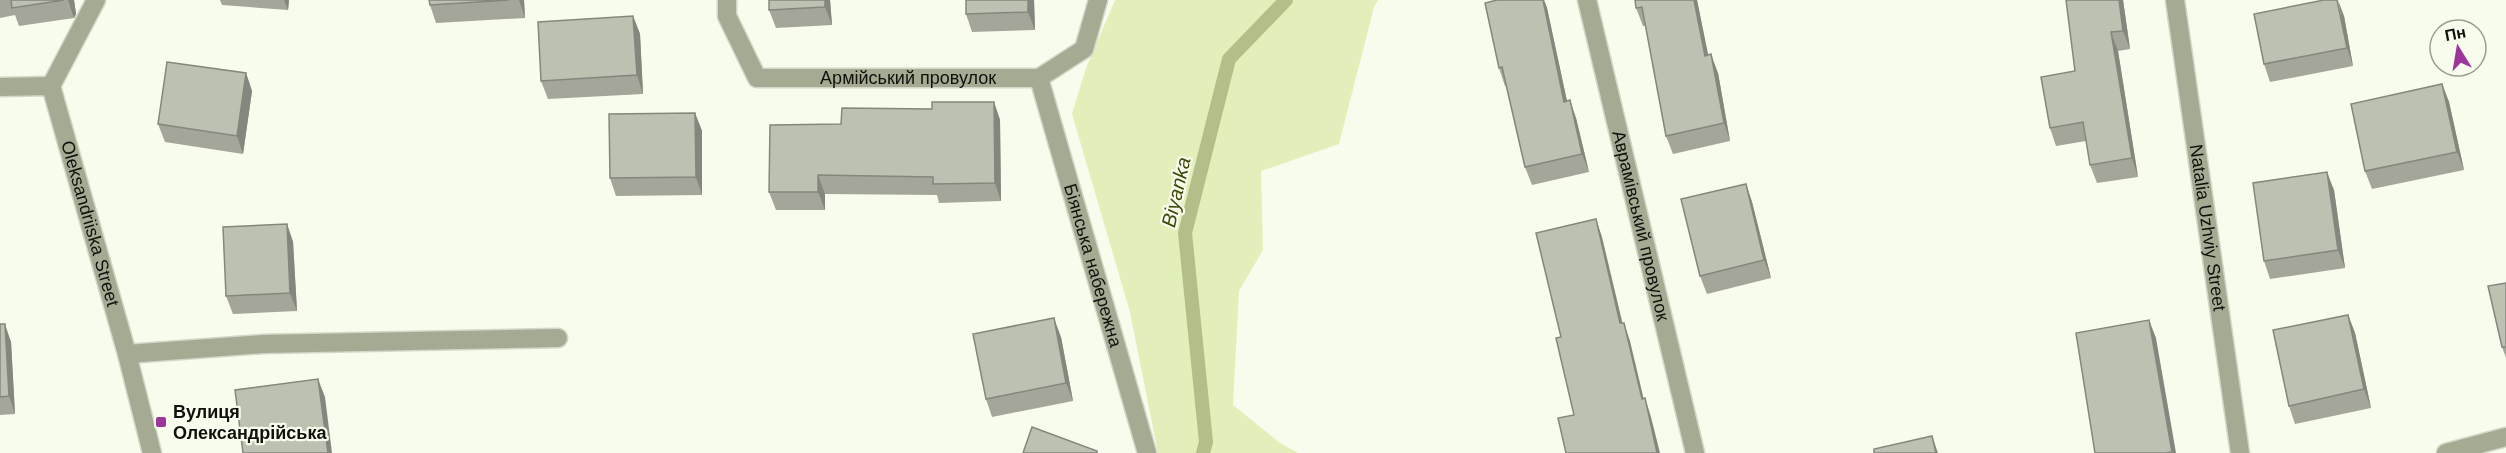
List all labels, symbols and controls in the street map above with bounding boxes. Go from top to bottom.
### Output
north arrow [2428,18,2488,78]
text: Пн [2443,23,2467,44]
street label: Армійський провулок [820,68,996,88]
street label: Аврамівський провулок [1608,129,1673,323]
street label: Oleksandriiska Street [57,138,123,309]
street label: Natalia Uzhviy Street [2186,143,2230,312]
water label: Biyanka [1157,155,1195,229]
street label: Біянська набережна [1060,181,1126,350]
place label: Вулиця Олександрійська [173,402,327,443]
marker: Вулиця Олександрійська [154,415,168,429]

